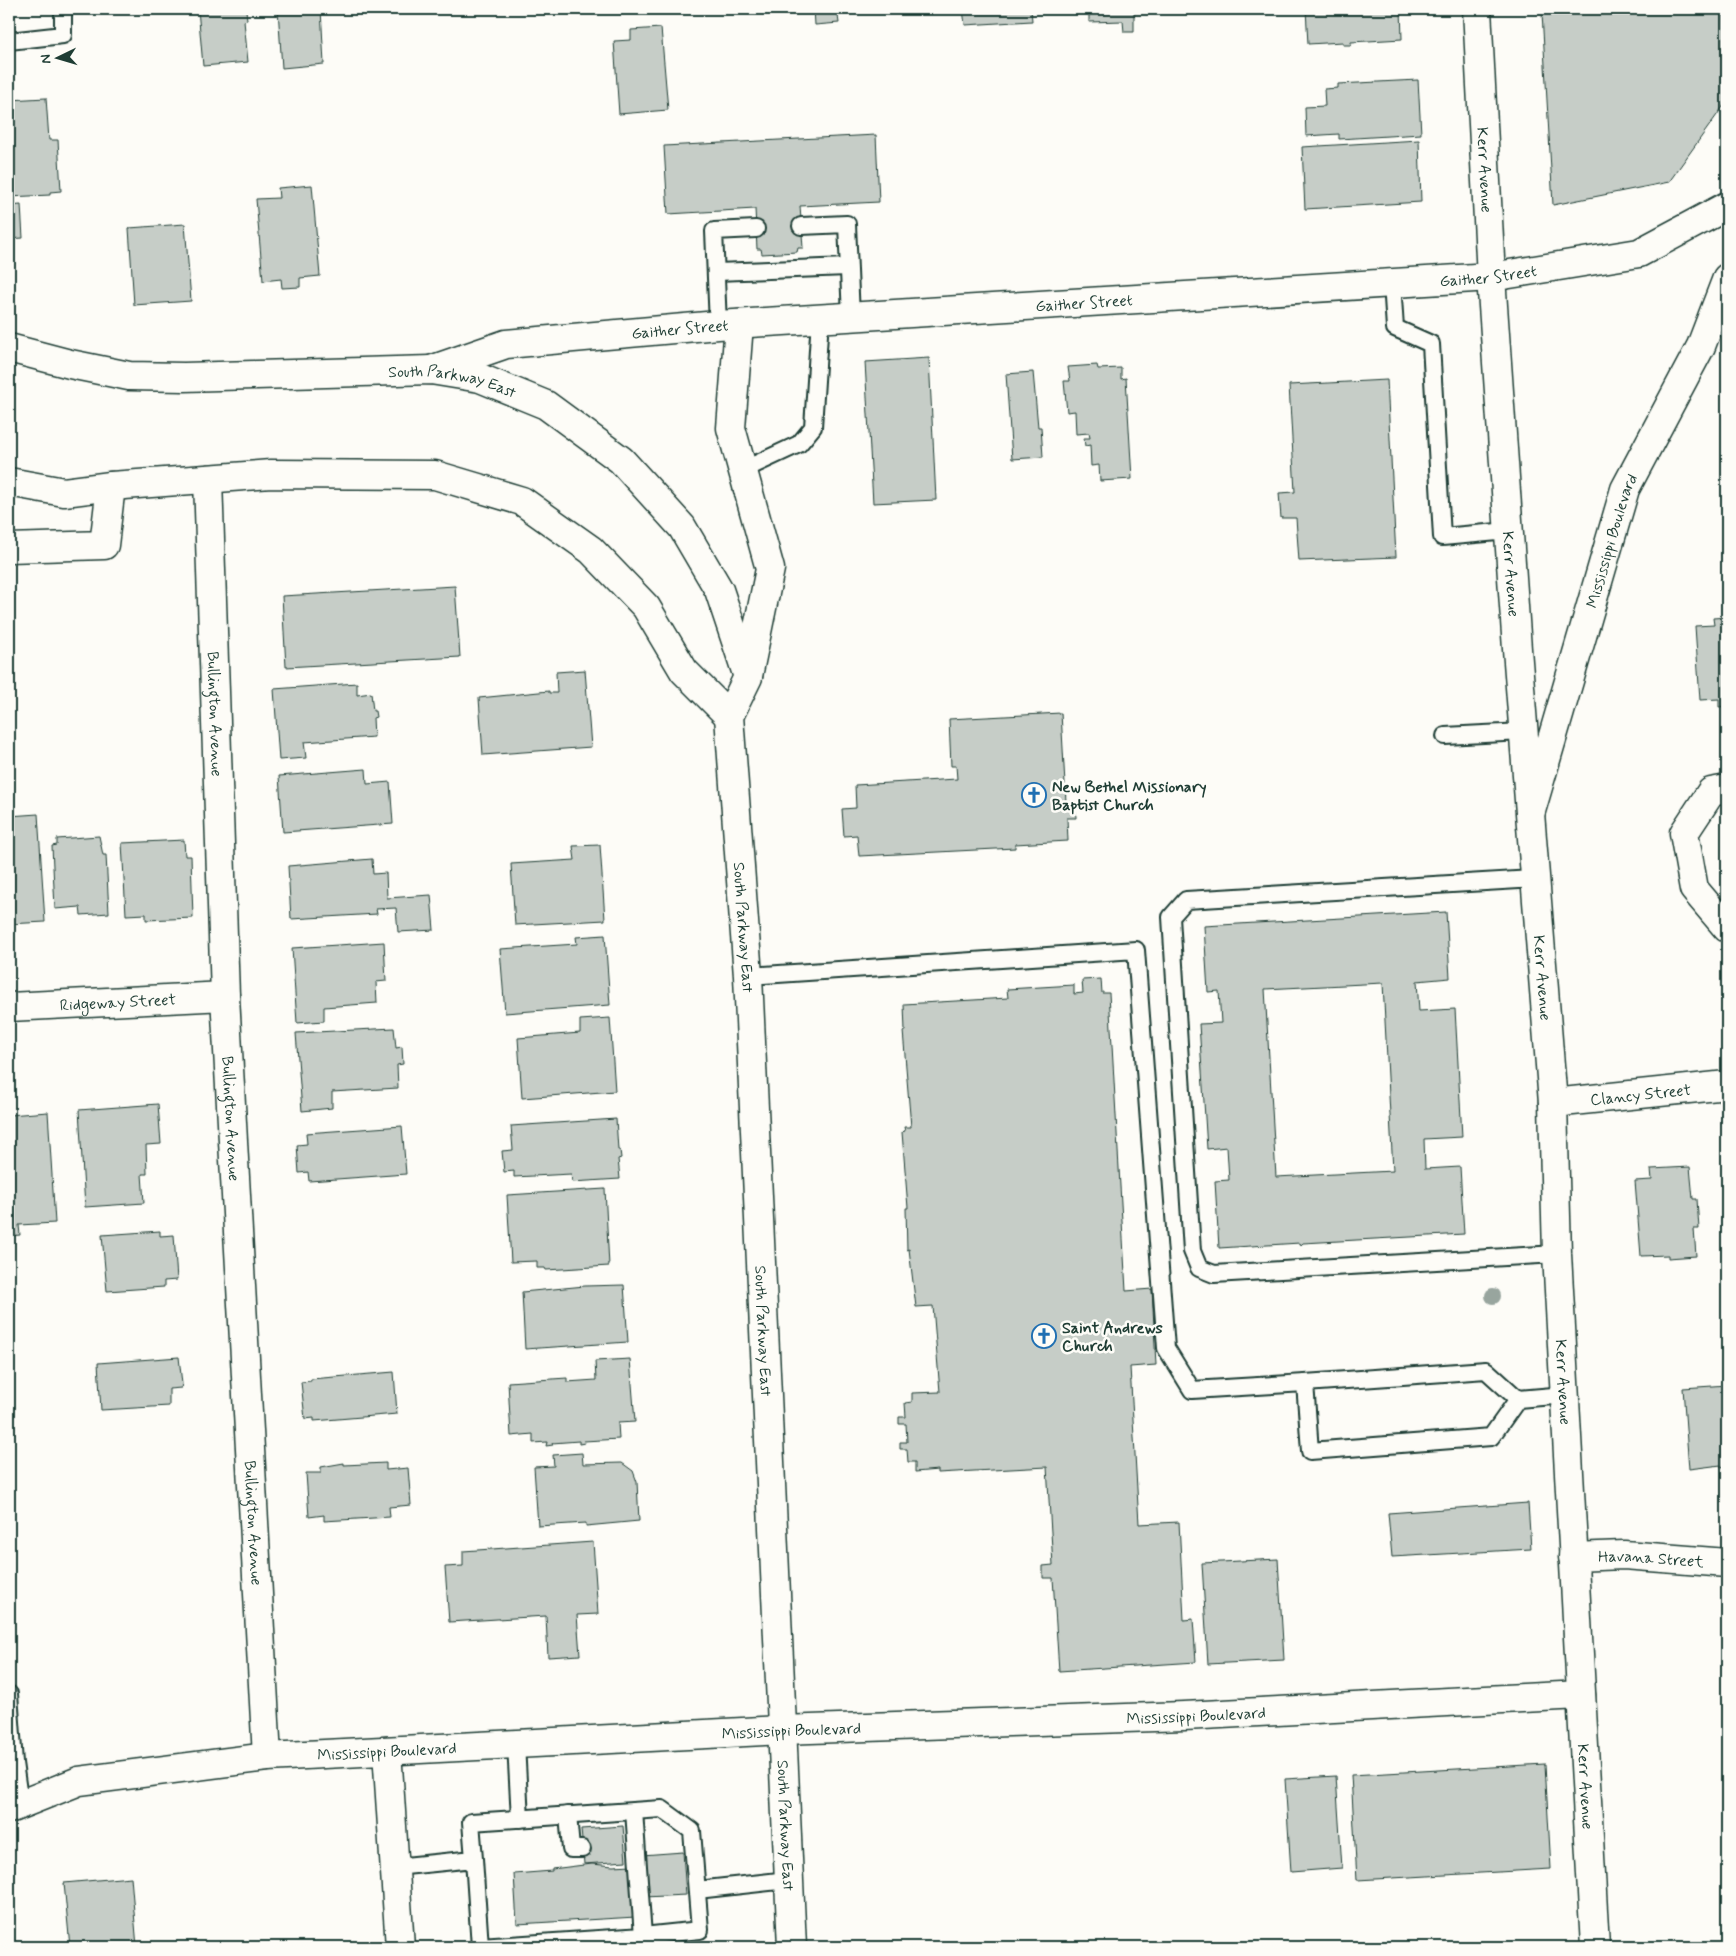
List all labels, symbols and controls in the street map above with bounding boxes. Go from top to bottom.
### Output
north arrow [32,32,82,82]
text: N [37,54,55,64]
street label: Kerr Avenue [1471,126,1497,213]
street label: Gaither Street [1439,261,1538,292]
street label: Gaither Street [1035,290,1133,317]
street label: Gaither Street [631,315,729,345]
street label: South Parkway East [388,361,519,404]
street label: Mississippi Boulevard [1582,470,1643,611]
street label: Kerr Avenue [1497,530,1524,618]
street label: Bullington Avenue [202,651,227,777]
place label: New Bethel Missionary Baptist Church [1052,777,1207,816]
church icon: New Bethel Missionary Baptist Church [1021,782,1047,808]
street label: South Parkway East [728,861,758,993]
street label: Kerr Avenue [1528,934,1555,1021]
street label: Ridgeway Street [59,989,177,1016]
street label: Bullington Avenue [216,1055,244,1182]
street label: Clancy Street [1589,1080,1693,1111]
street label: South Parkway East [749,1265,776,1397]
place label: Saint Andrews Church [1062,1318,1163,1357]
church icon: Saint Andrews Church [1031,1323,1057,1349]
street label: Kerr Avenue [1550,1339,1575,1426]
street label: Bullington Avenue [239,1460,267,1586]
street label: Havana Street [1598,1546,1705,1573]
street label: Mississippi Boulevard [1126,1703,1266,1730]
street label: Mississippi Boulevard [721,1718,862,1745]
street label: Mississippi Boulevard [317,1738,457,1766]
street label: Kerr Avenue [1572,1743,1598,1830]
street label: South Parkway East [772,1760,798,1891]

